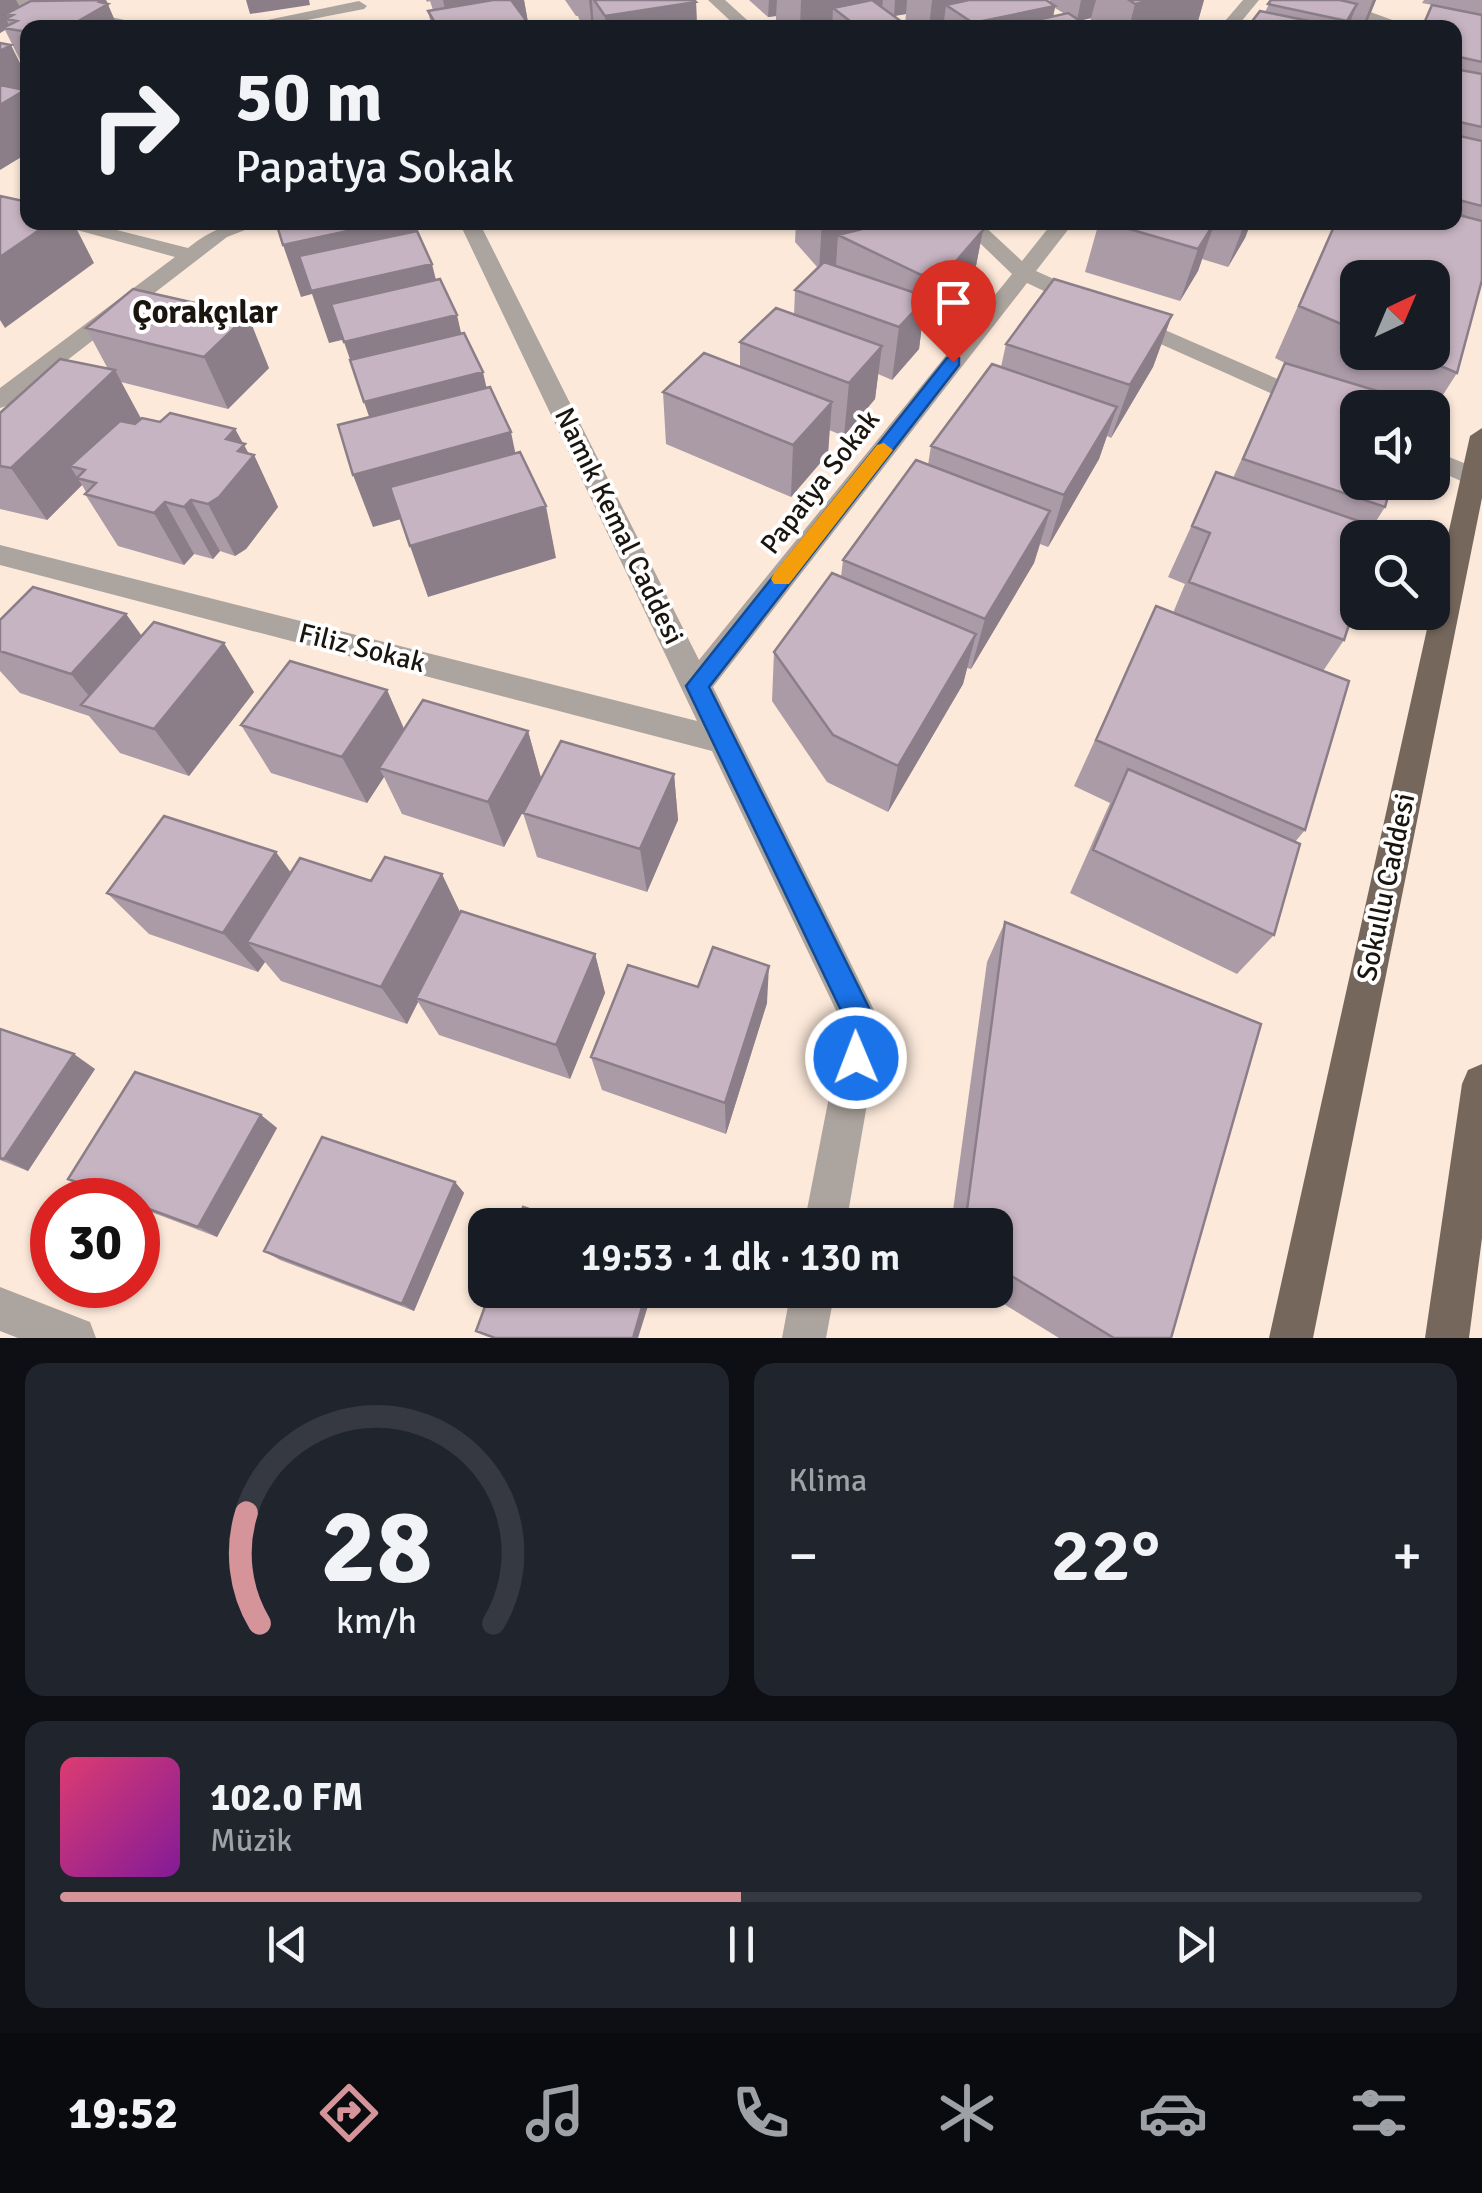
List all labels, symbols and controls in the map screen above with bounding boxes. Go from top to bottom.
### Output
text: 50 m [235,54,383,140]
icon: right [70,60,200,190]
text: Papatya Sokak [235,140,514,195]
pin [911,260,996,363]
north arrow [1340,260,1450,370]
map controls [1340,260,1450,630]
icon: arrive [926,275,981,330]
district label: Çorakçılar [132,293,278,332]
button: sound [1340,390,1450,500]
street label: Namık Kemal Caddesi [547,402,691,650]
street label: Papatya Sokak [753,403,887,561]
button: search [1340,520,1450,630]
street label: Filiz Sokak [295,616,429,680]
street label: Sokullu Caddesi [1350,790,1422,984]
position arrow [804,1006,908,1110]
speed limit sign: 30 [30,1178,160,1308]
text: 19:53 · 1 dk · 130 m [581,1234,900,1281]
text: Klima [789,1461,867,1500]
text: 28 [321,1483,433,1611]
text: 22° [1050,1509,1160,1602]
text: − [789,1522,818,1590]
text: + [1392,1522,1422,1590]
text: km/h [336,1599,417,1643]
text: 102.0 FM [210,1774,363,1821]
text: Müzik [210,1821,292,1860]
icon: previous [260,1917,315,1972]
icon: pause [714,1917,769,1972]
icon: next [1168,1917,1223,1972]
icon: directions [314,2078,384,2148]
icon: music [520,2078,590,2148]
icon: phone [726,2078,796,2148]
icon: climate [932,2078,1002,2148]
icon: car [1138,2078,1208,2148]
icon: filters [1344,2078,1414,2148]
text: 19:52 [68,2086,178,2141]

